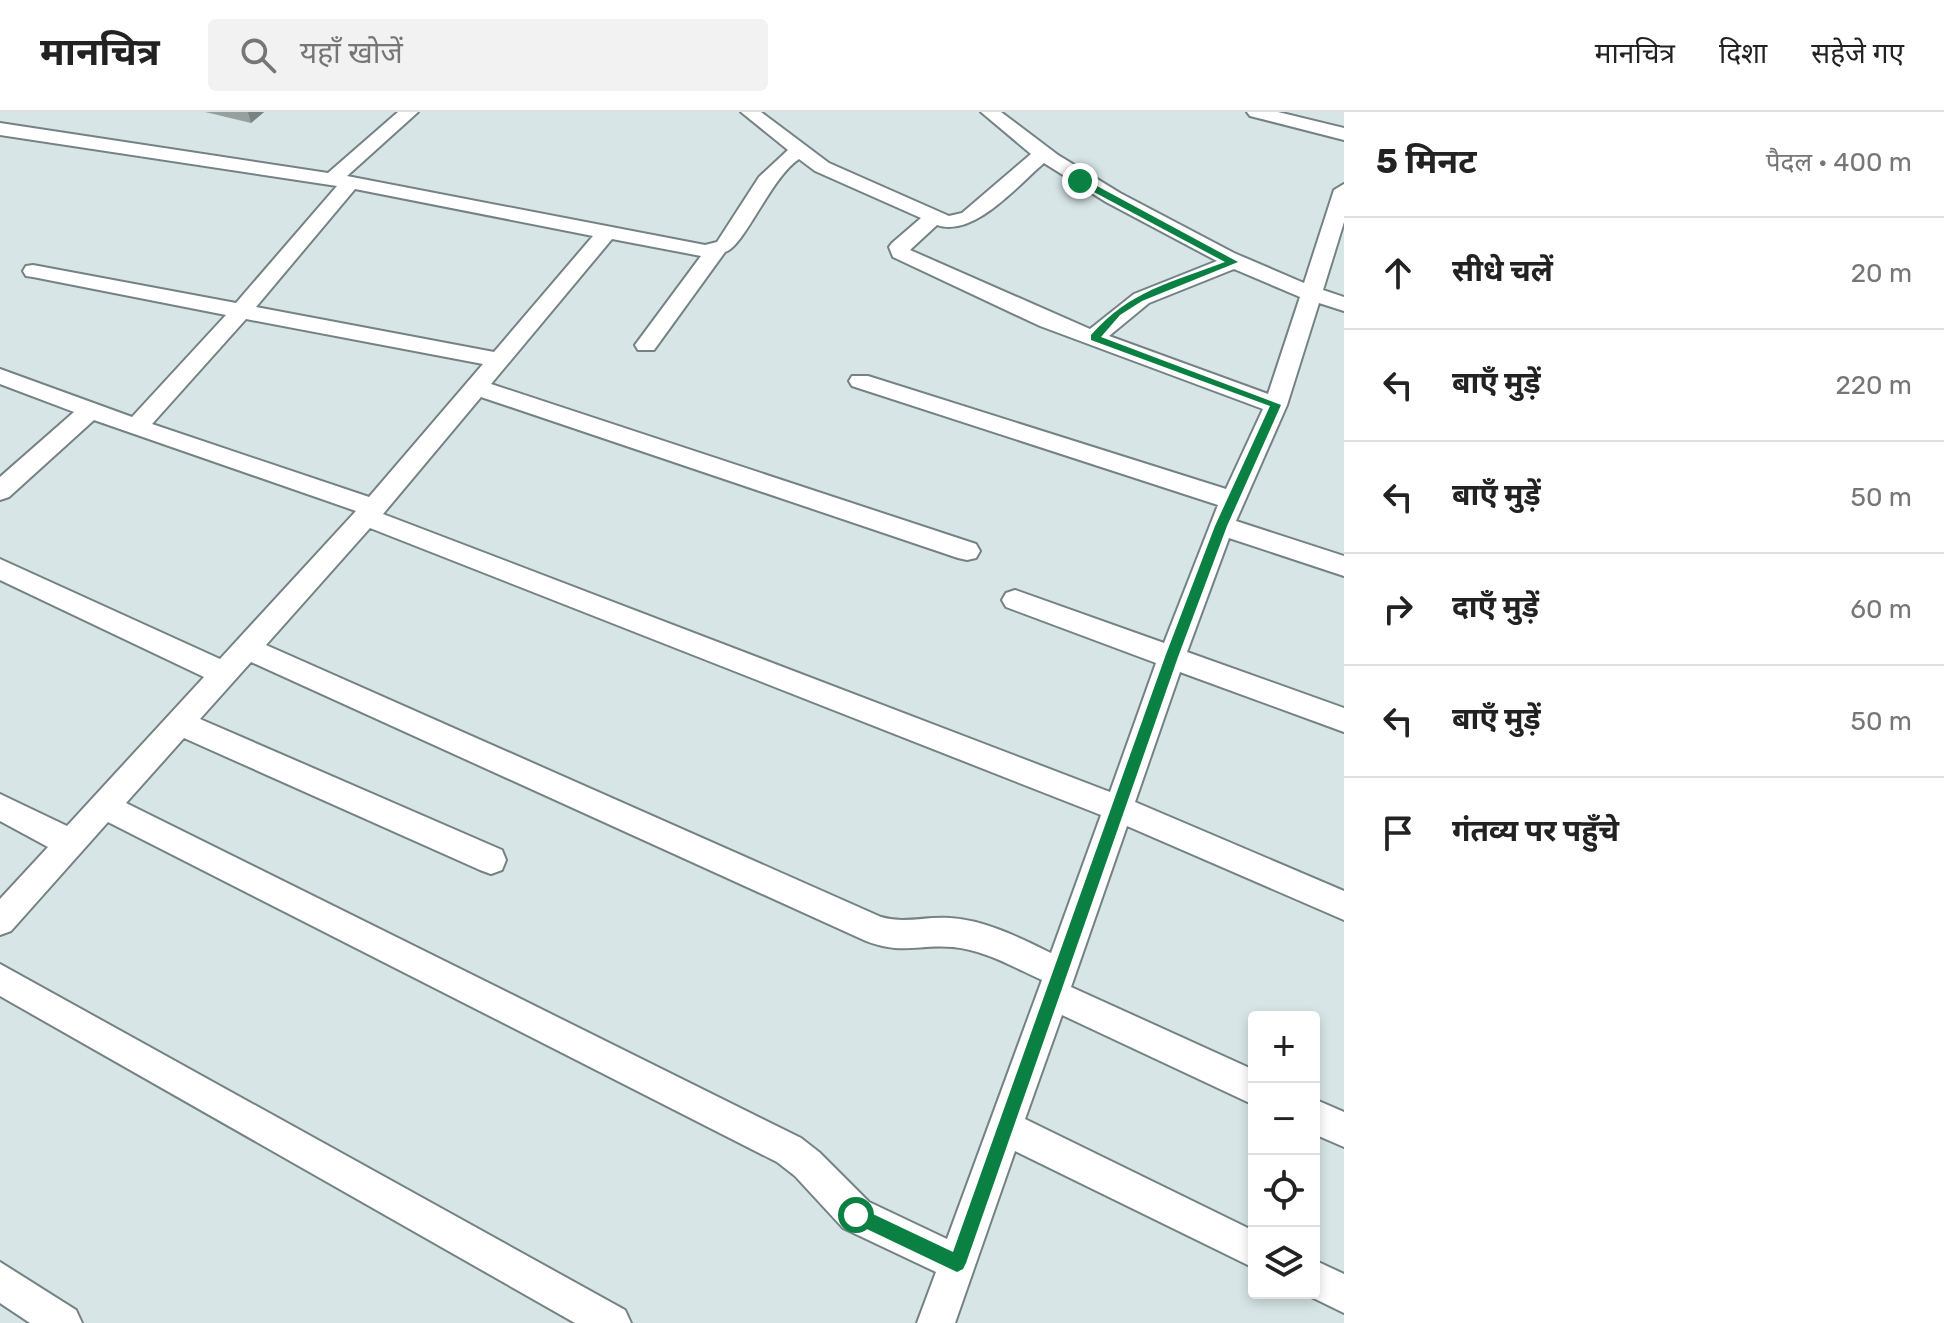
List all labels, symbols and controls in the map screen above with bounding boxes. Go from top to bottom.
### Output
search box [208,19,768,91]
text: मानचित्र [40,29,160,75]
icon: search [236,33,280,77]
text: यहाँ खोजें [300,35,403,71]
text: मानचित्र [1595,37,1675,70]
text: दिशा [1719,37,1767,70]
text: सहेजे गए [1811,37,1904,70]
text: 5 मिनट [1376,141,1477,182]
text: पैदल · 400 m [1766,147,1912,178]
route end [1062,163,1098,199]
icon: ahead [1376,251,1420,295]
text: सीधे चलें [1452,253,1553,289]
text: 20 m [1851,258,1912,289]
icon: left [1376,363,1420,407]
text: बाएँ मुड़ें [1452,365,1541,401]
text: 220 m [1835,370,1912,401]
icon: left [1376,475,1420,519]
text: बाएँ मुड़ें [1452,477,1541,513]
text: 50 m [1851,482,1912,513]
icon: right [1376,587,1420,631]
text: दाएँ मुड़ें [1452,589,1539,625]
text: 60 m [1850,594,1912,625]
icon: left [1376,699,1420,743]
text: बाएँ मुड़ें [1452,701,1541,737]
text: 50 m [1851,706,1912,737]
icon: arrive [1376,811,1420,855]
text: गंतव्य पर पहुँचे [1452,813,1619,849]
map controls [1248,1011,1320,1299]
button: + [1248,1011,1320,1083]
button: − [1248,1083,1320,1155]
button: locate [1248,1155,1320,1227]
route start [838,1197,874,1233]
button: layers [1248,1227,1320,1299]

